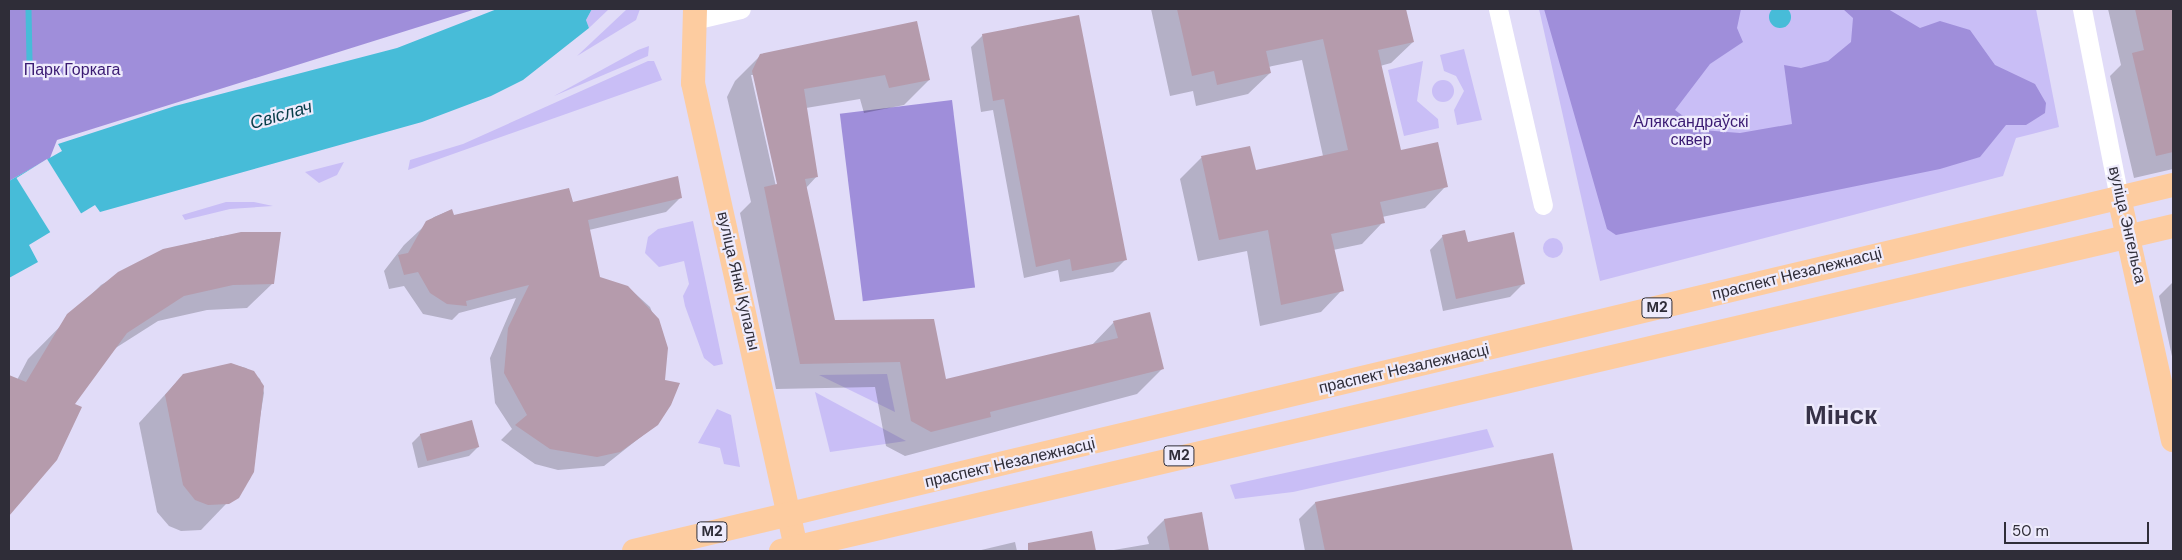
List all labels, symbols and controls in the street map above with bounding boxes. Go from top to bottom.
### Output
park label: Парк Горкага [24,60,120,80]
water label: Свіслач [247,96,315,134]
park label: Аляксандраўскі сквер [1633,112,1749,150]
street label: вуліца Энгельса [2104,164,2150,286]
street label: вуліца Янкі Купалы [713,210,763,352]
street label: праспект Незалежнасці [1710,244,1884,304]
road number: М2 [1641,296,1673,320]
street label: праспект Незалежнасці [1317,340,1491,398]
district label: Мінск [1805,400,1877,432]
street label: праспект Незалежнасці [923,434,1097,492]
road number: М2 [1163,444,1195,468]
scale bar [2007,512,2152,544]
road number: М2 [696,520,728,544]
text: 50 m [2012,521,2049,541]

